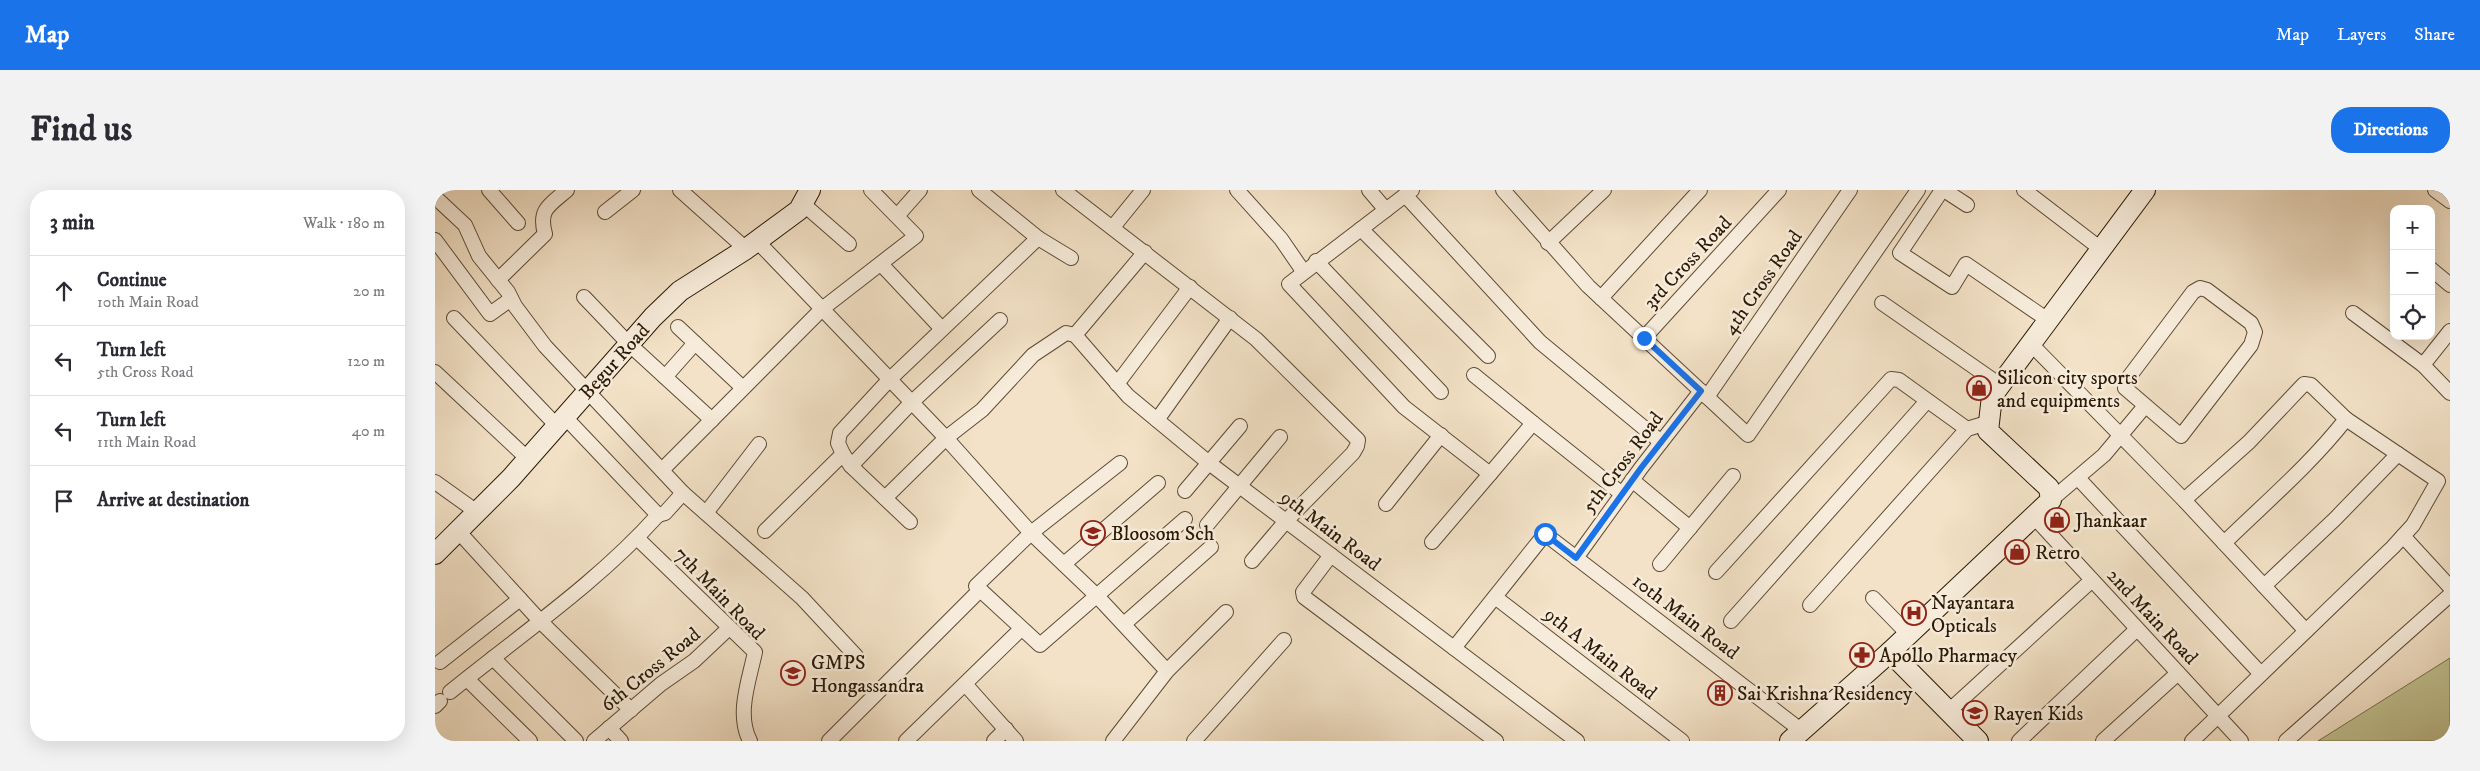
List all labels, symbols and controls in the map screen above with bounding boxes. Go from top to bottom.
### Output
text: Map [25,20,69,50]
text: Map [2276,24,2309,46]
text: Layers [2337,24,2386,46]
text: Share [2414,24,2455,46]
button: Directions [2331,107,2450,153]
text: Find us [30,108,132,152]
map controls [2390,205,2435,340]
button: + [2390,205,2435,250]
text: 3 min [50,210,95,236]
street label: 3rd Cross Road [1639,211,1738,315]
text: Walk · 180 m [303,213,385,233]
street label: 4th Cross Road [1718,226,1808,340]
button: − [2390,250,2435,295]
text: Continue [97,269,167,292]
icon: ahead [50,277,78,305]
text: 20 m [353,281,385,301]
text: 10th Main Road [97,292,199,312]
button: locate [2390,295,2435,340]
street label: Begur Road [575,319,656,405]
route end [1633,327,1656,350]
text: Turn left [97,339,166,362]
icon: left [50,347,78,375]
text: 120 m [347,351,385,371]
text: 5th Cross Road [97,362,193,382]
place label: Silicon city sports and equipments [1997,366,2138,414]
shop icon: Silicon city sports and equipments [1966,375,1992,401]
street label: 5th Cross Road [1577,407,1669,519]
text: Turn left [97,409,166,432]
icon: left [50,417,78,445]
text: 40 m [352,421,385,441]
text: 11th Main Road [97,432,196,452]
street label: 9th Main Road [1274,485,1385,577]
icon: arrive [50,487,78,515]
text: Arrive at destination [97,489,249,512]
shop icon: Jhankaar [2044,507,2070,533]
place label: Jhankaar [2073,509,2147,534]
school or university icon: Bloosom Sch [1080,520,1106,546]
place label: Bloosom Sch [1111,522,1215,547]
route start [1534,523,1557,546]
shop icon: Retro [2004,539,2030,565]
place label: Retro [2035,541,2080,566]
street label: 7th Main Road [668,542,770,646]
street label: 2nd Main Road [2101,564,2203,670]
street label: 10th Main Road [1627,569,1743,665]
place label: Nayantara Opticals [1931,591,2015,639]
hospital icon: Nayantara Opticals [1901,600,1927,626]
street label: 9th A Main Road [1538,602,1661,706]
street label: 6th Cross Road [596,622,706,718]
pharmacy icon: Apollo Pharmacy [1849,642,1875,668]
place label: Apollo Pharmacy [1879,644,2018,669]
place label: GMPS Hongassandra [811,651,925,699]
school or university icon: GMPS Hongassandra [780,660,806,686]
building icon: Sai Krishna Residency [1707,680,1733,706]
place label: Sai Krishna Residency [1737,682,1913,707]
school or university icon: Rayen Kids [1962,700,1988,726]
place label: Rayen Kids [1993,702,2083,727]

